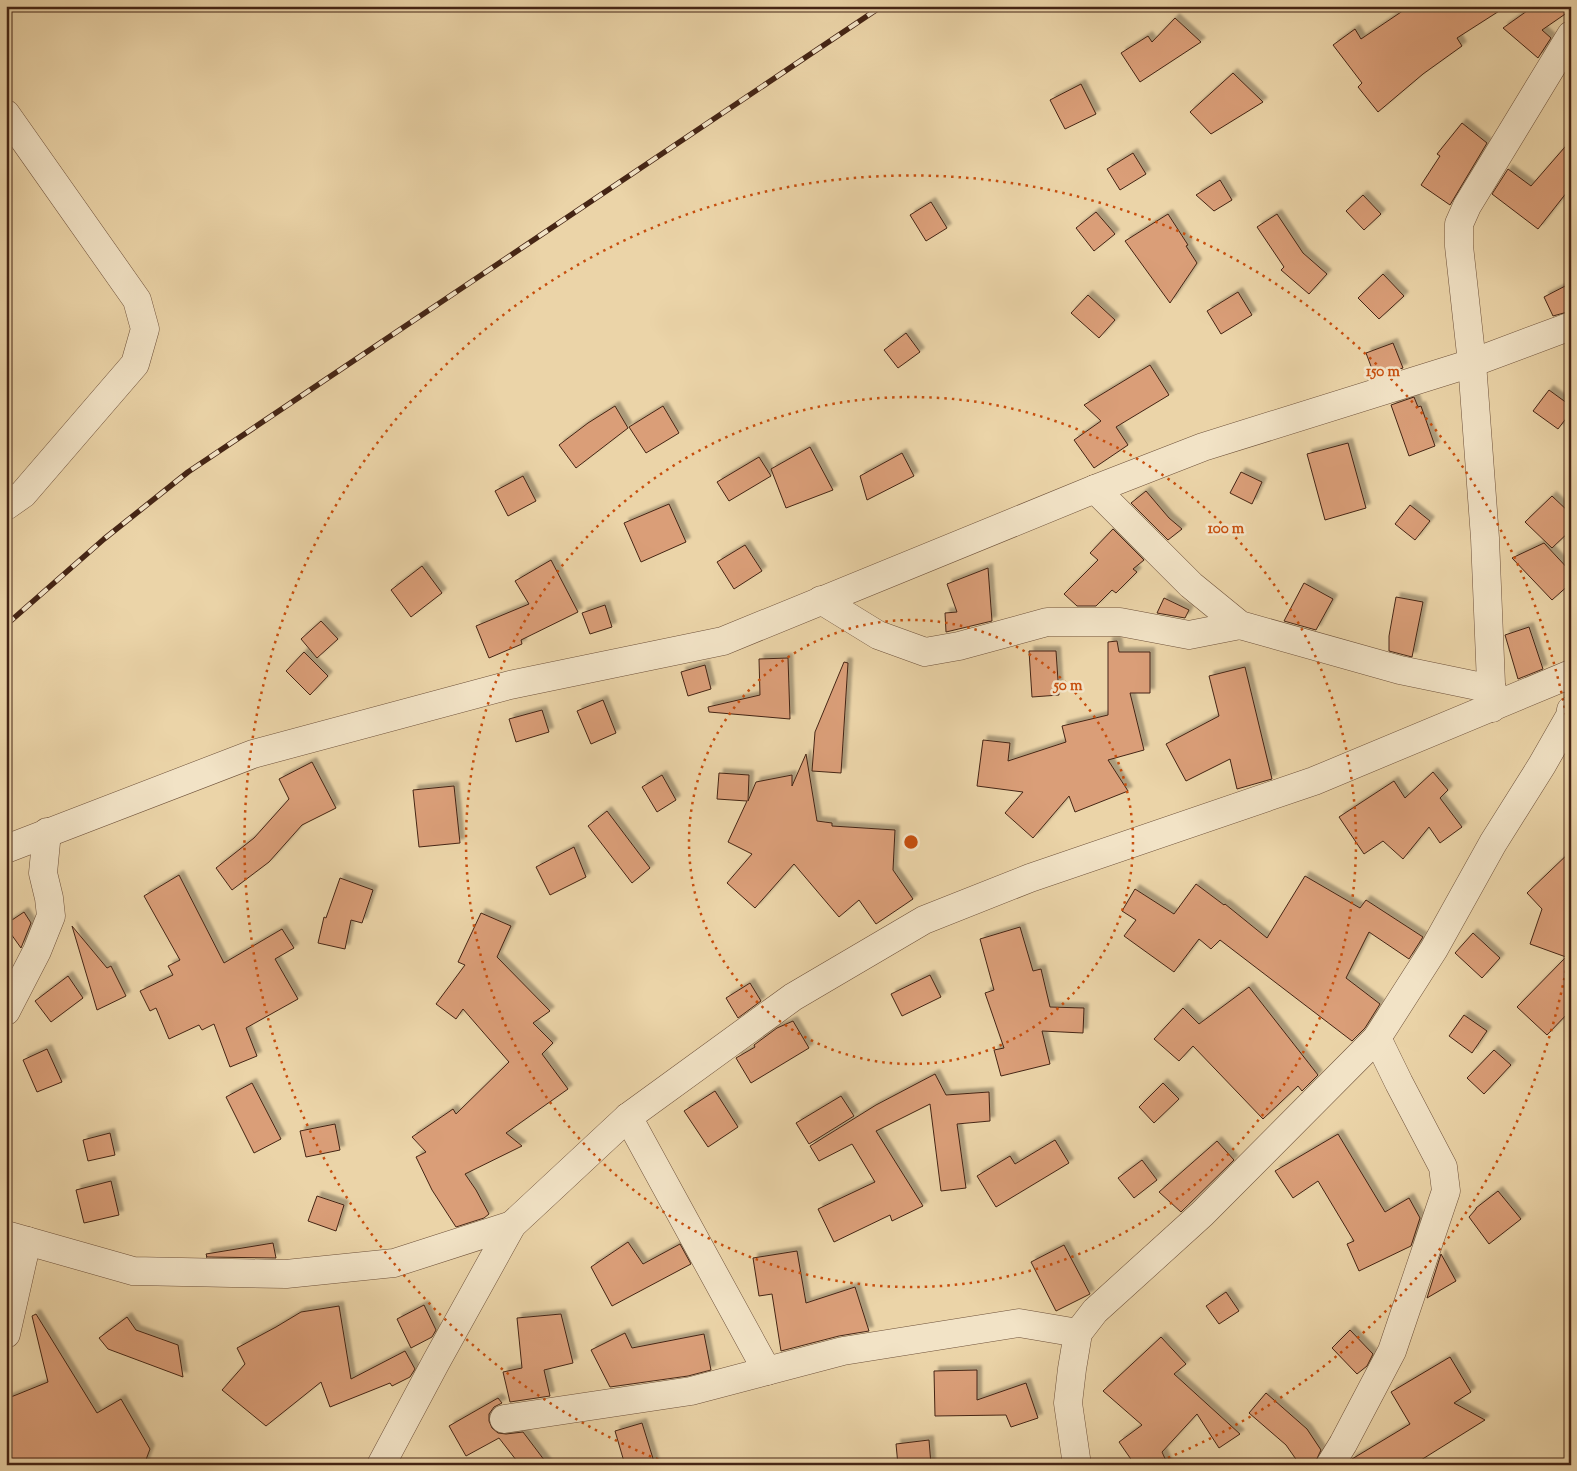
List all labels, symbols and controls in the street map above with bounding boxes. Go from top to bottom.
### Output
text: 150 m [1366,362,1400,383]
text: 100 m [1208,519,1245,540]
text: 50 m [1053,676,1083,697]
centre of rings [902,833,920,851]

